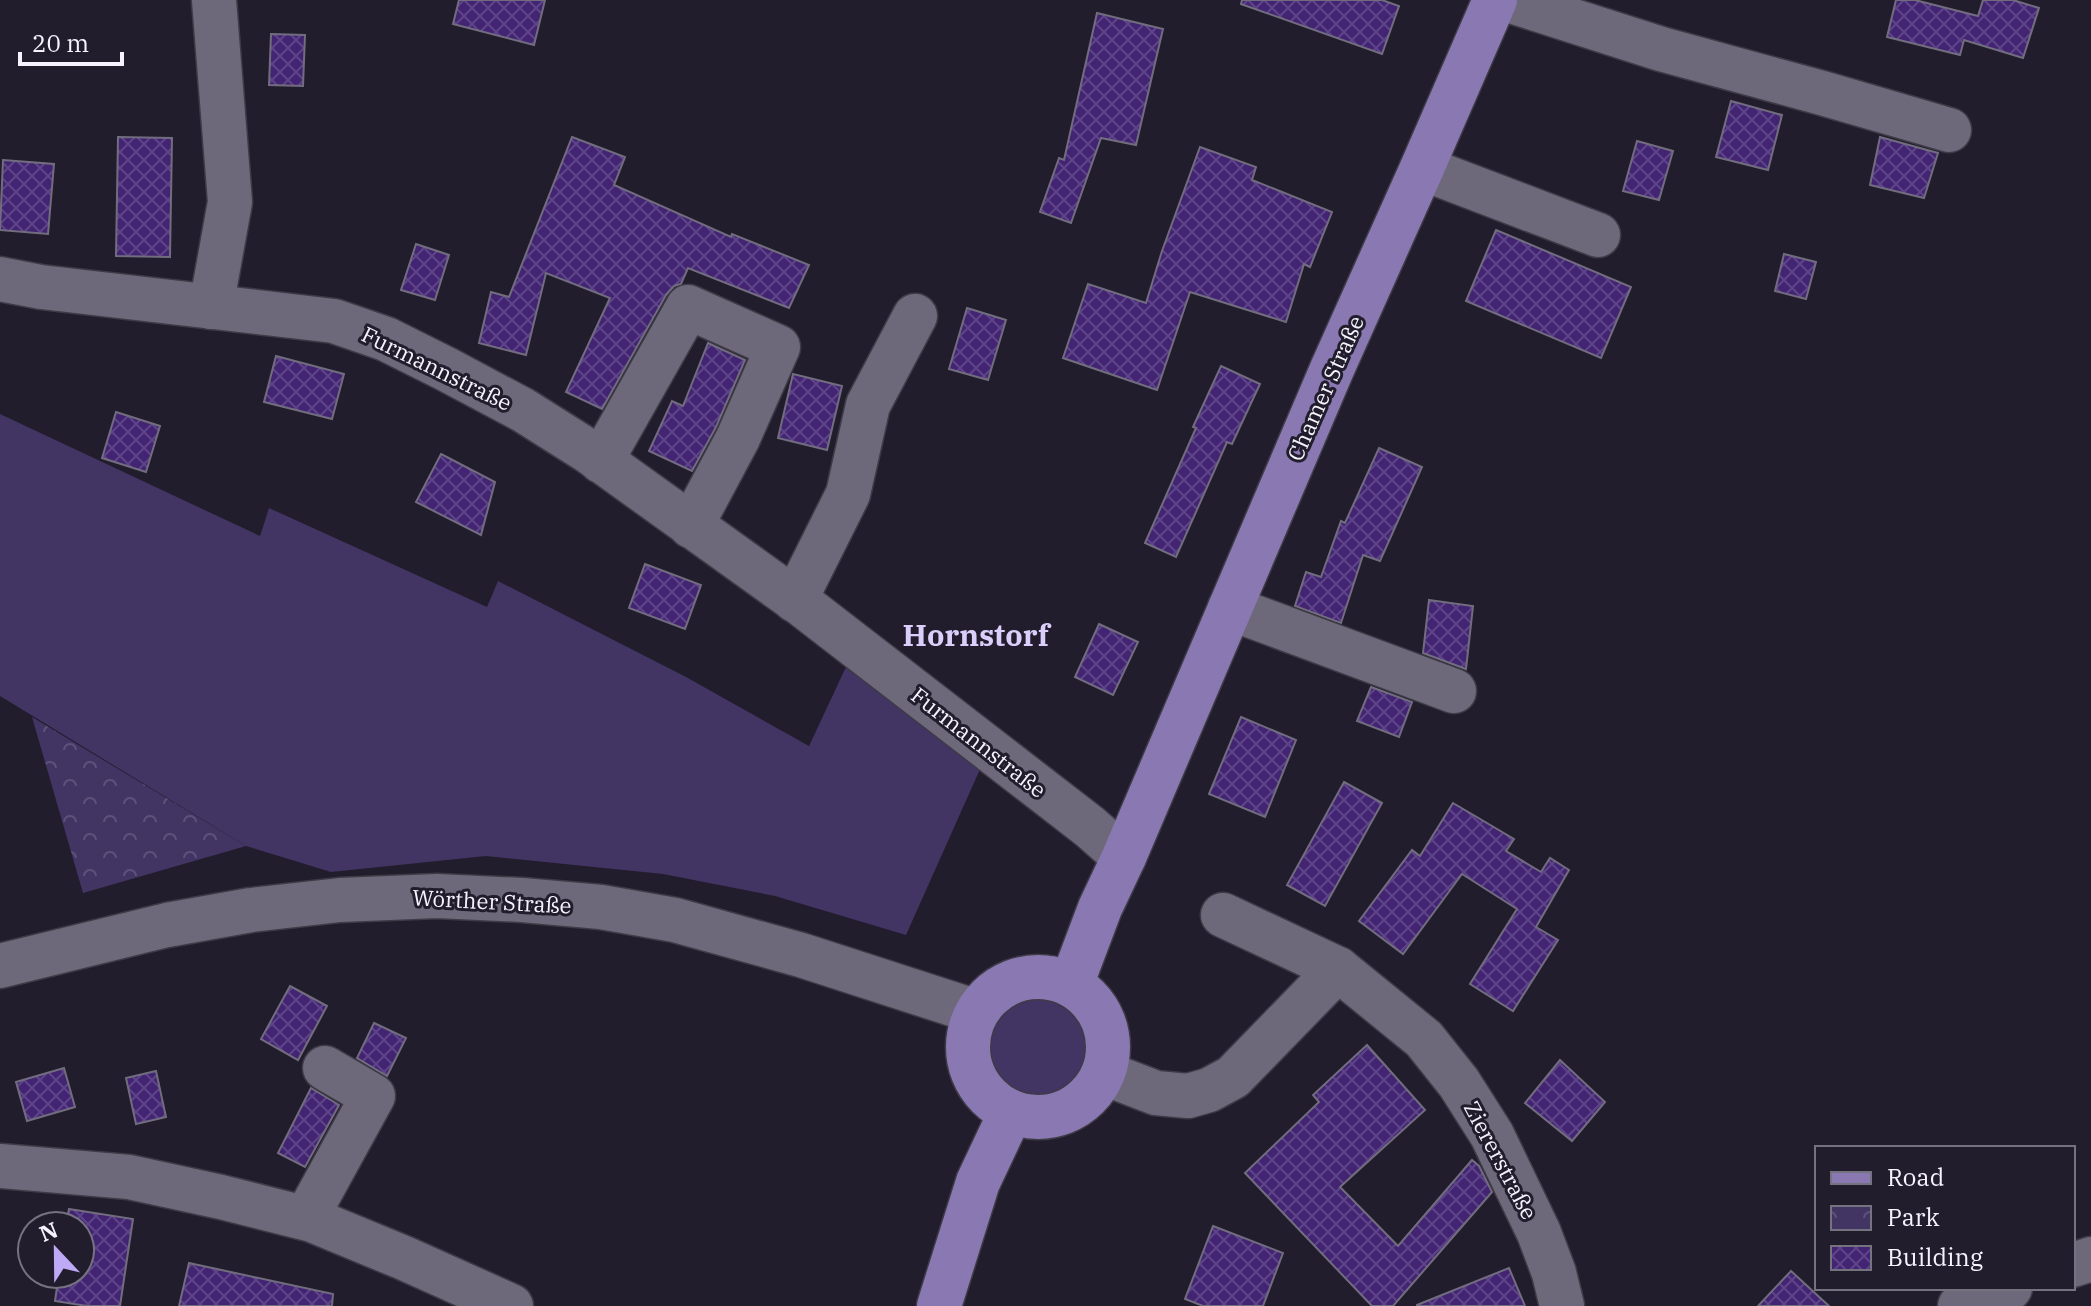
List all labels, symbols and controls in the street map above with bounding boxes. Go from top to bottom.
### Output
scale bar [20,16,122,66]
text: 20 m [32,27,89,59]
street label: Chamer Straße [1280,311,1370,465]
street label: Furmannstraße [357,319,517,417]
district label: Hornstorf [903,615,1052,654]
street label: Furmannstraße [906,680,1052,804]
street label: Wörther Straße [412,882,572,920]
street label: Ziererstraße [1458,1096,1544,1224]
legend [1815,1146,2075,1290]
text: Road [1887,1161,1944,1193]
text: Park [1887,1201,1939,1233]
north arrow [16,1210,96,1290]
text: N [35,1214,62,1248]
text: Building [1887,1241,1983,1273]

